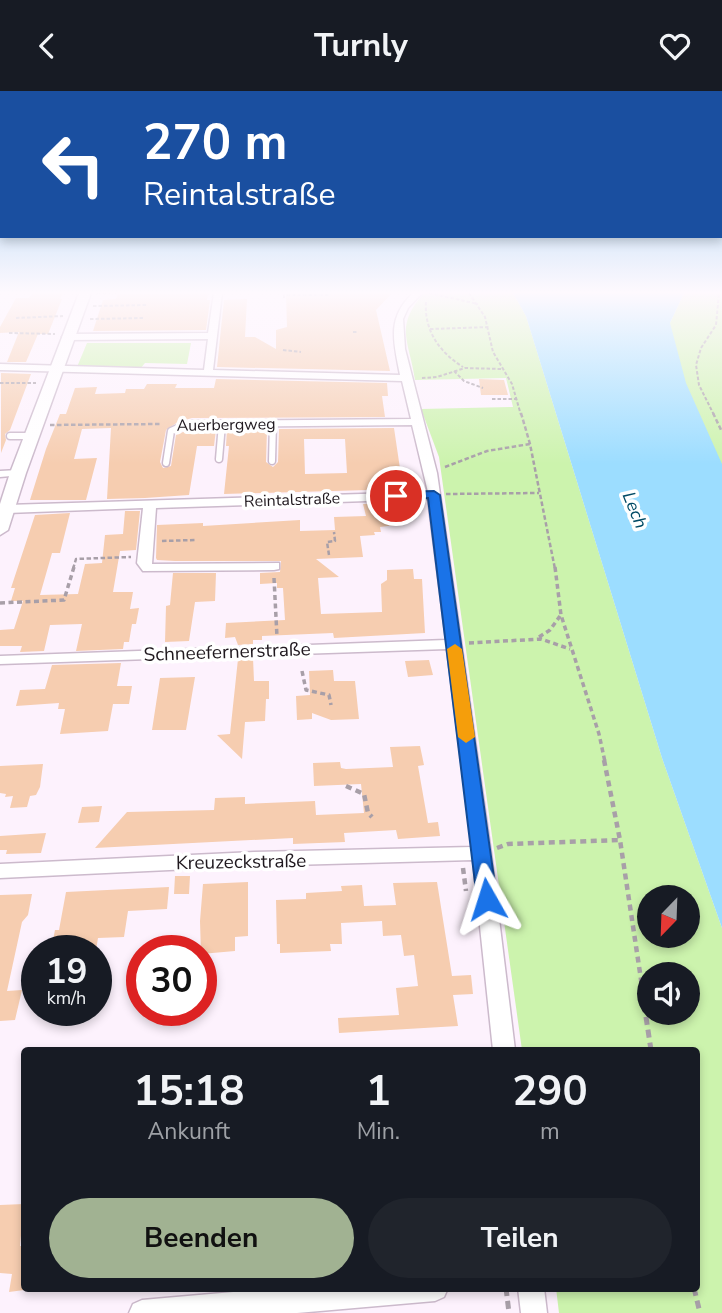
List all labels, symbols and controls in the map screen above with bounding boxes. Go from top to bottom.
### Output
text: Turnly [314,24,408,67]
icon: back [28,27,66,65]
icon: heart [656,27,694,65]
text: 270 m [143,109,287,176]
icon: left [28,119,119,210]
text: Reintalstraße [143,173,336,216]
street label: Auerbergweg [176,413,276,437]
pin [366,466,426,526]
icon: arrive [377,477,415,515]
street label: Reintalstraße [244,487,341,513]
water label: Lech [617,488,653,532]
street label: Schneefernerstraße [143,636,311,668]
street label: Kreuzeckstraße [176,848,306,876]
position arrow [450,862,524,936]
north arrow [637,885,700,949]
map controls [637,885,700,1025]
speed limit sign: 30 [126,935,217,1026]
text: 19 [45,948,88,995]
button: sound [637,962,700,1025]
text: km/h [47,986,86,1010]
text: 15:18 [133,1063,244,1120]
text: 1 [366,1063,391,1120]
text: 290 [512,1063,588,1120]
text: Ankunft [148,1116,230,1147]
text: Min. [357,1116,400,1147]
text: m [540,1116,560,1147]
button: Beenden [49,1198,354,1278]
button: Teilen [368,1198,672,1278]

